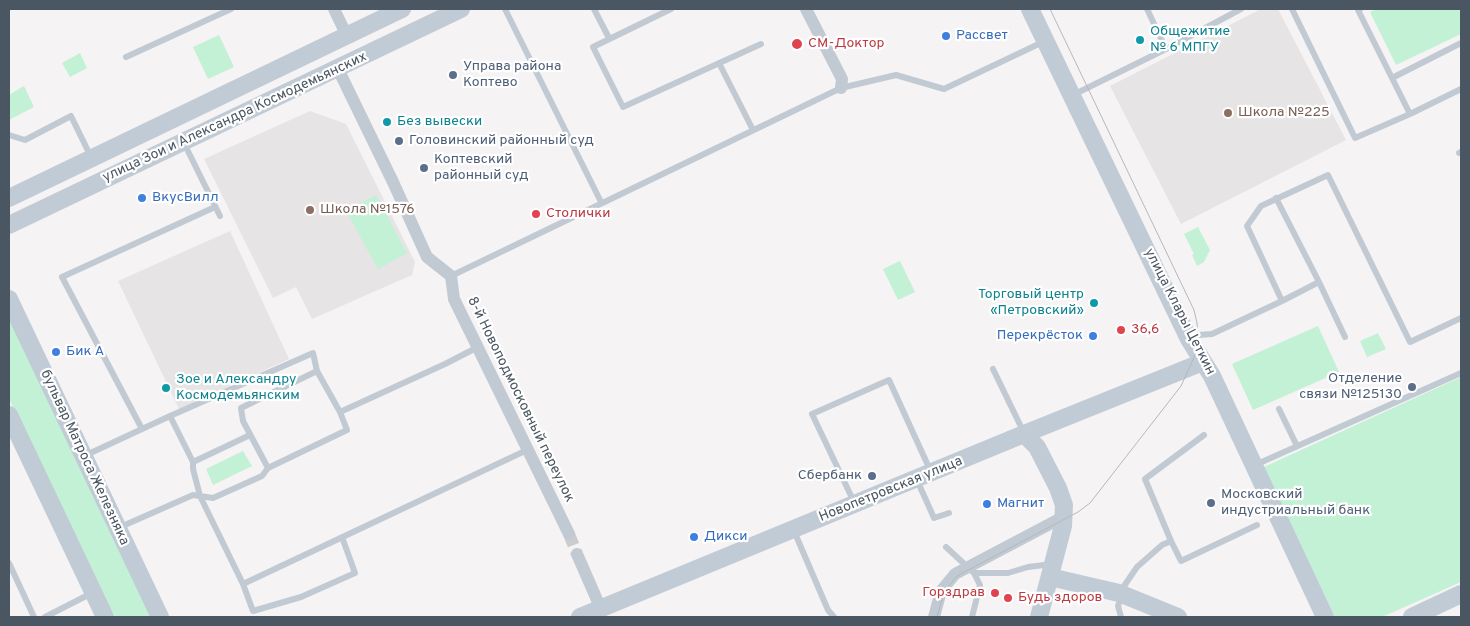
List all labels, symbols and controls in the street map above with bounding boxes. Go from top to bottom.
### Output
place label: Общежитие № 6 МПГУ [1150,24,1230,56]
place label: Рассвет [956,28,1008,44]
marker: Рассвет [940,30,952,42]
marker: Общежитие № 6 МПГУ [1134,34,1146,46]
place label: СМ-Доктор [808,36,884,52]
marker: СМ-Доктор [790,37,804,51]
street label: улица Зои и Александра Космодемьянских [100,49,370,187]
place label: Управа района Коптево [463,59,561,92]
marker: Управа района Коптево [447,69,459,81]
place label: Школа №225 [1238,105,1330,121]
marker: Школа №225 [1222,107,1234,119]
place label: Без вывески [397,114,482,130]
marker: Без вывески [381,116,393,128]
place label: Головинский районный суд [409,133,594,149]
marker: Головинский районный суд [393,135,405,147]
place label: Коптевский районный суд [434,152,528,184]
marker: Коптевский районный суд [418,162,430,174]
place label: ВкусВилл [152,190,218,206]
marker: ВкусВилл [136,192,148,204]
place label: Школа №1576 [320,202,415,218]
marker: Школа №1576 [304,204,316,216]
place label: Столички [546,206,610,222]
marker: Столички [530,208,542,220]
street label: улица Клары Цеткин [1140,246,1218,378]
place label: Торговый центр «Петровский» [978,287,1084,320]
street label: 8-й Новоподмосковный переулок [463,294,577,506]
marker: Торговый центр «Петровский» [1088,297,1100,309]
place label: 36,6 [1131,322,1159,338]
marker: 36,6 [1115,324,1127,336]
place label: Перекрёсток [997,328,1083,344]
marker: Перекрёсток [1087,330,1099,342]
place label: Бик А [66,344,104,360]
marker: Бик А [50,346,62,358]
street label: бульвар Матроса Железняка [36,368,132,548]
place label: Отделение связи №125130 [1299,371,1402,404]
place label: Зое и Александру Космодемьянским [176,372,300,404]
marker: Отделение связи №125130 [1406,381,1418,393]
marker: Зое и Александру Космодемьянским [160,382,172,394]
street label: Новопетровская улица [817,453,965,527]
place label: Сбербанк [798,468,862,484]
marker: Сбербанк [866,470,878,482]
place label: Московский индустриальный банк [1221,487,1370,520]
place label: Магнит [997,496,1044,512]
marker: Московский индустриальный банк [1205,497,1217,509]
marker: Магнит [981,498,993,510]
place label: Дикси [704,529,747,545]
marker: Дикси [688,531,700,543]
place label: Горздрав [922,585,985,601]
marker: Горздрав [989,587,1001,599]
place label: Будь здоров [1018,590,1102,606]
marker: Будь здоров [1002,592,1014,604]

